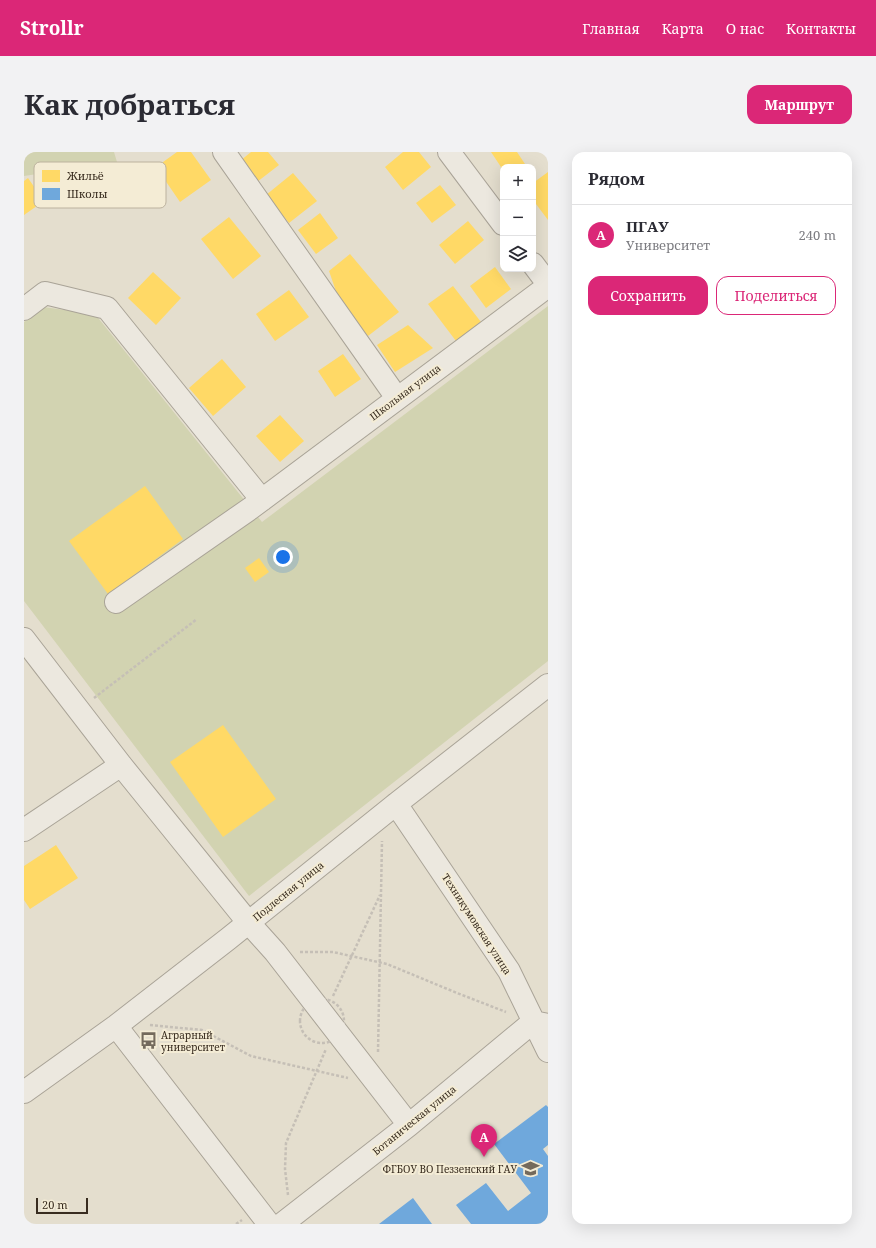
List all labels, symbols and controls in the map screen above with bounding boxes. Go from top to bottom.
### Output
text: Strollr [20,15,84,41]
text: Главная [582,19,640,38]
text: Карта [662,19,704,38]
text: О нас [726,19,764,38]
text: Контакты [786,19,856,38]
text: Как добраться [24,85,235,123]
button: Маршрут [747,85,852,124]
legend [34,162,166,208]
map controls [500,164,536,272]
button: + [500,164,536,200]
text: Рядом [588,167,645,190]
text: Жильё [66,168,104,183]
text: Школы [67,186,107,201]
button: − [500,200,536,236]
text: ПГАУ [626,216,669,236]
text: A [596,226,606,244]
text: 240 m [799,226,836,244]
button: layers [500,236,536,272]
text: Университет [626,236,710,254]
button: Сохранить [588,276,708,315]
button: Поделиться [716,276,836,315]
street label: Школьная улица [367,361,444,423]
your location [273,547,293,567]
street label: Подлесная улица [249,858,327,924]
street label: Техникумовская улица [439,871,515,977]
place label: Аграрный университет [161,1028,226,1054]
bus stop icon: Аграрный университет [138,1031,158,1051]
street label: Ботаническая улица [369,1082,459,1158]
pin: A [471,1124,497,1157]
school or university icon: ФГБОУ ВО Пеззенский ГАУ [520,1159,540,1179]
place label: ФГБОУ ВО Пеззенский ГАУ [383,1162,517,1176]
scale bar [36,1196,88,1215]
text: 20 m [42,1197,68,1212]

